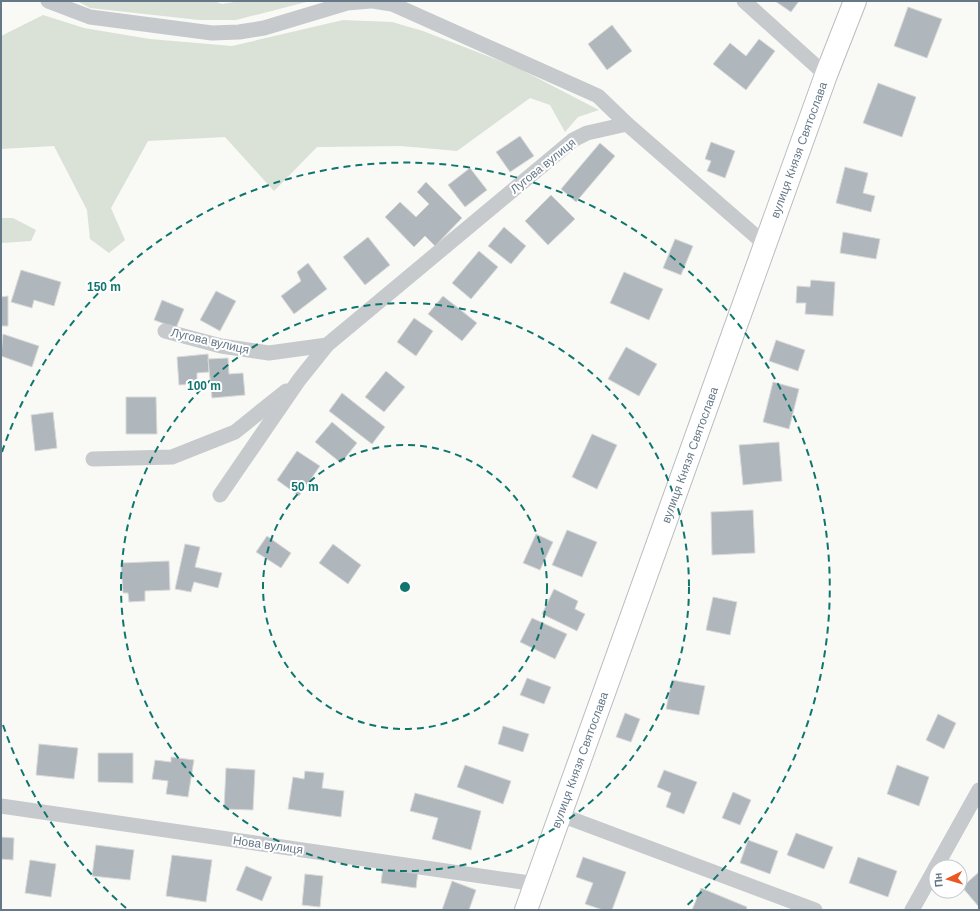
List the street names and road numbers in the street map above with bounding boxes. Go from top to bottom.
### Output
street label: вулиця Князя Святослава [768,80,830,220]
street label: Лугова вулиця [508,135,578,197]
street label: Лугова вулиця [169,325,251,357]
street label: вулиця Князя Святослава [659,385,721,525]
street label: вулиця Князя Святослава [549,690,611,830]
street label: Нова вулиця [232,833,304,857]

